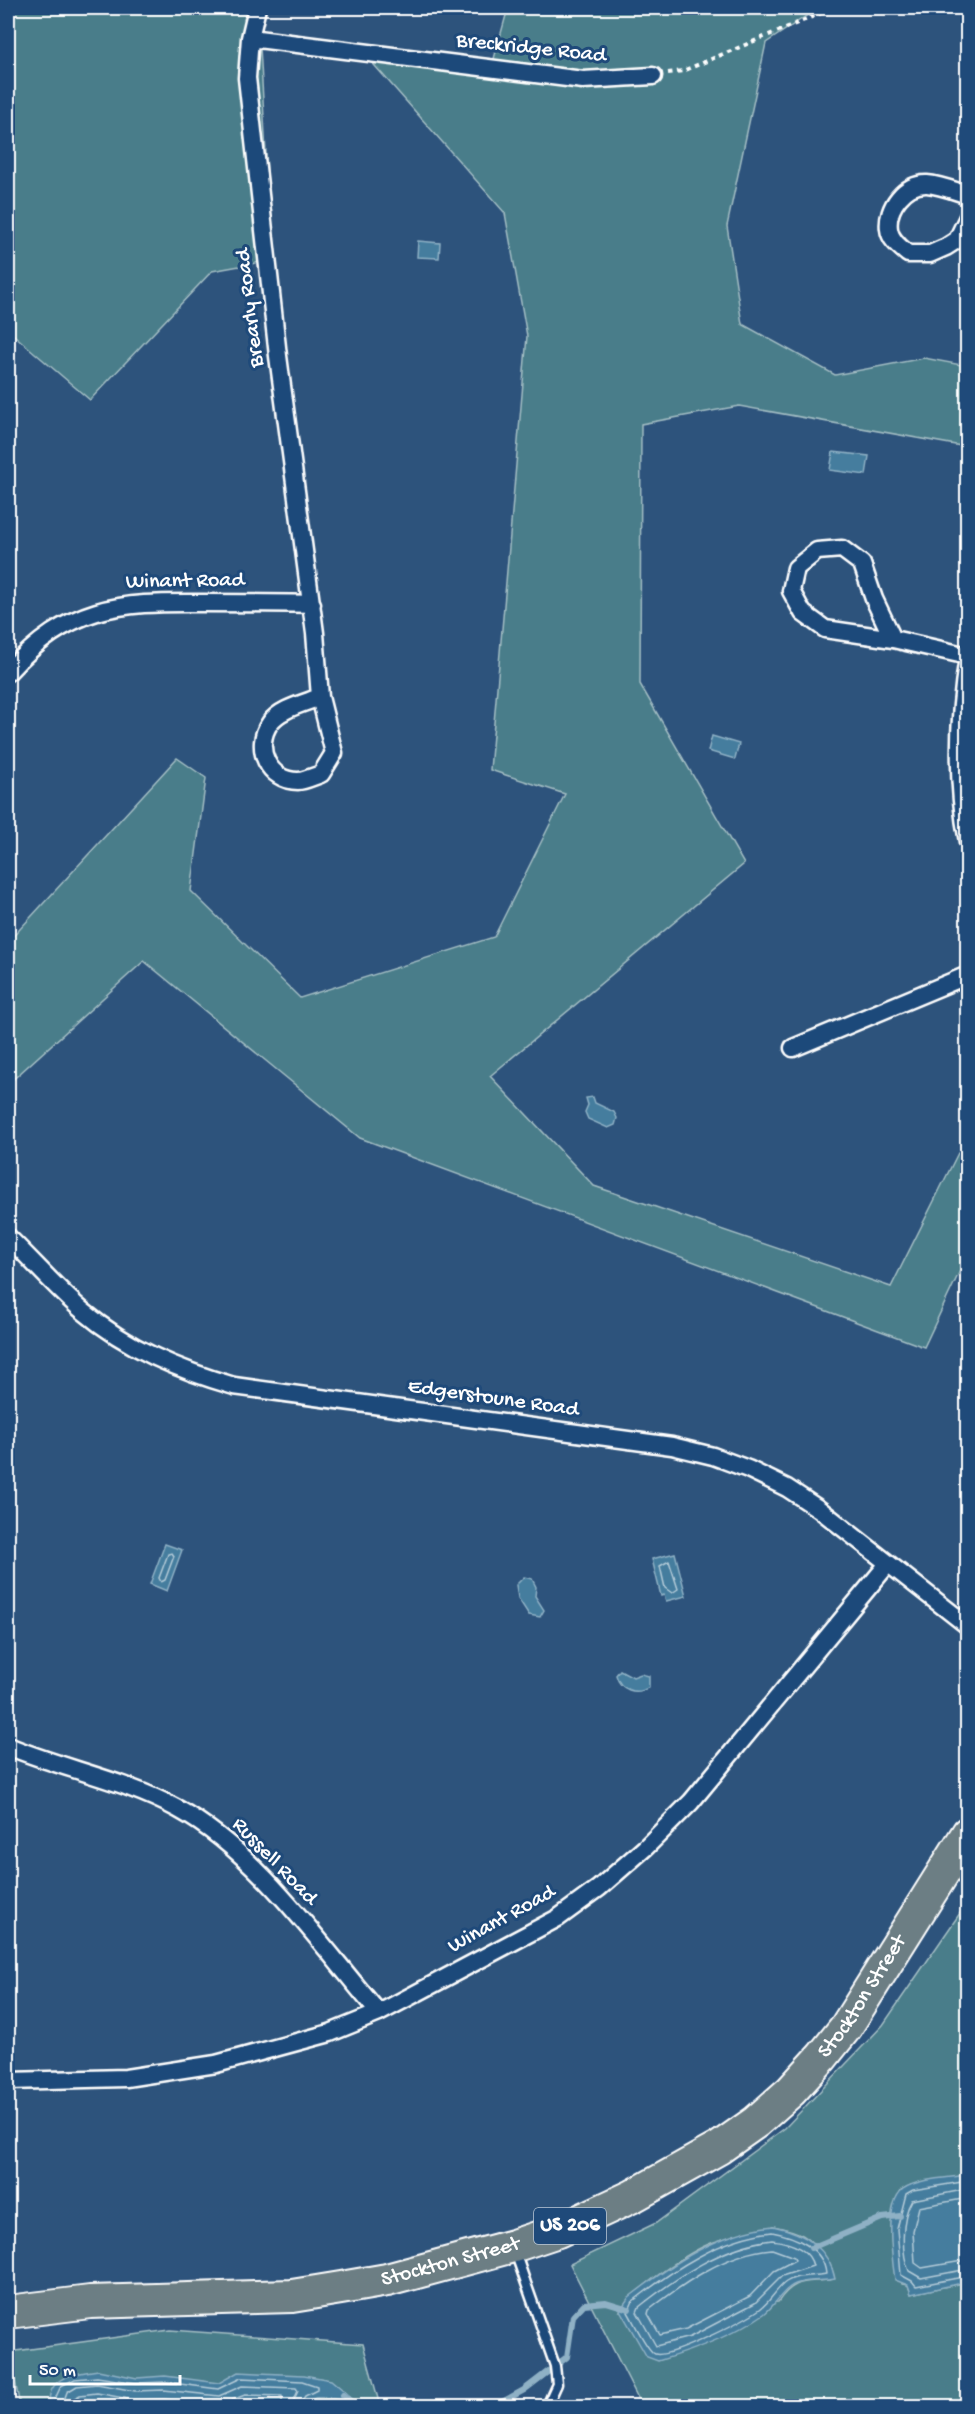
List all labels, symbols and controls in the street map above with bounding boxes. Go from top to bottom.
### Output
street label: Breckridge Road [454,28,609,70]
street label: Brearly Road [231,245,271,370]
street label: Winant Road [125,568,247,596]
street label: Edgerstoune Road [406,1374,582,1424]
street label: Russell Road [226,1813,324,1913]
street label: Winant Road [444,1879,562,1960]
street label: Stockton Street [813,1929,914,2064]
road number: US 206 [534,2208,606,2244]
street label: Stockton Street [379,2231,525,2294]
scale bar [30,2348,180,2386]
text: 50 m [39,2361,76,2382]

